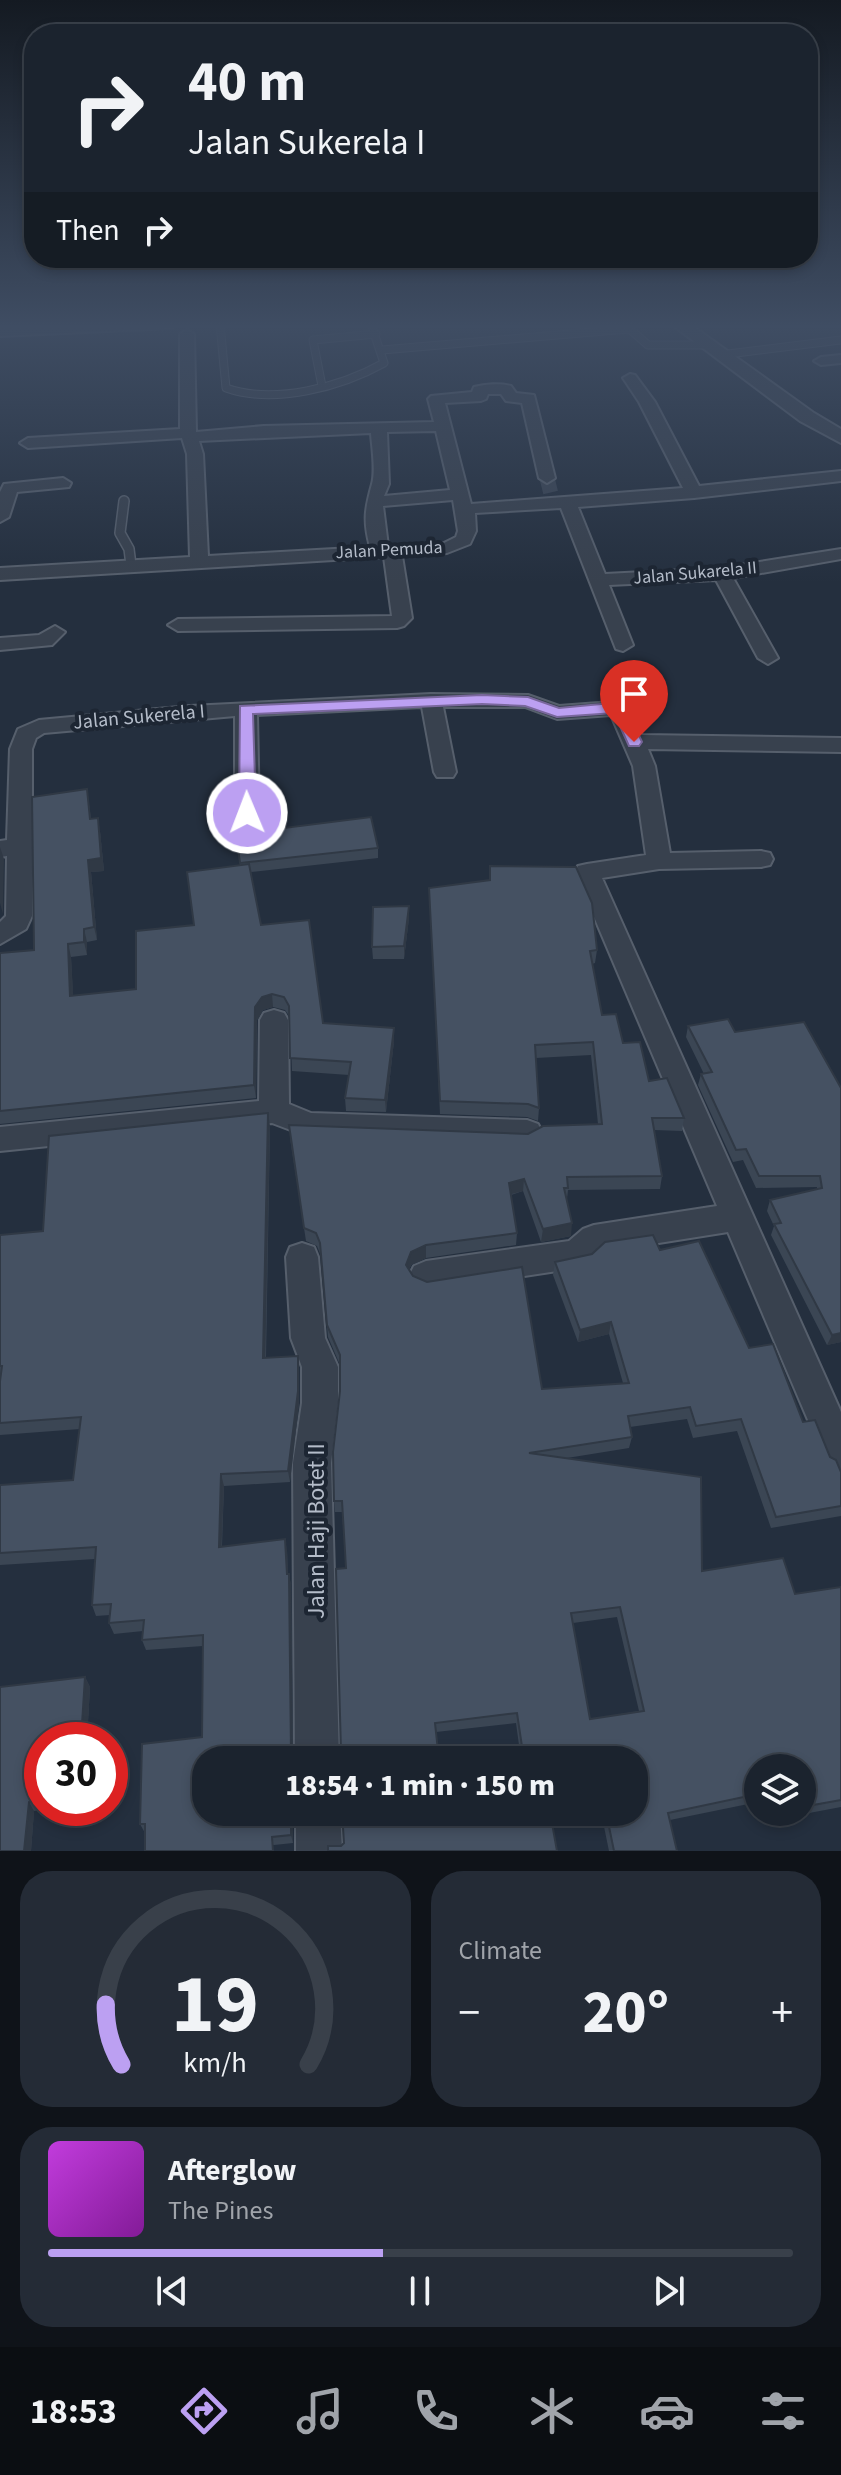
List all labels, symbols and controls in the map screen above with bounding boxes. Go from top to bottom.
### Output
text: 40 m [188,43,306,122]
icon: right [56,56,160,160]
text: Jalan Sukerela I [188,117,425,168]
icon: right [136,208,180,252]
text: Then [56,209,120,252]
street label: Jalan Pemuda [335,535,443,565]
street label: Jalan Sukarela II [632,555,758,591]
pin [600,660,668,742]
icon: arrive [612,672,656,716]
street label: Jalan Sukerela I [72,697,206,737]
position arrow [205,771,289,855]
street label: Jalan Haji Botet II [299,1443,334,1619]
speed limit sign: 30 [24,1722,128,1826]
map controls [744,1754,816,1826]
button: layers [744,1754,816,1826]
text: 18:54 · 1 min · 150 m [285,1764,555,1807]
text: Climate [459,1932,542,1969]
text: 19 [171,1946,259,2064]
text: 20° [583,1971,669,2056]
text: − [459,1982,480,2045]
text: + [771,1982,793,2045]
text: km/h [184,2043,247,2083]
text: Afterglow [168,2149,296,2192]
text: The Pines [168,2192,273,2229]
icon: previous [150,2269,194,2313]
icon: pause [398,2269,442,2313]
icon: next [647,2269,691,2313]
icon: directions [176,2383,232,2439]
icon: music [292,2383,348,2439]
icon: phone [408,2383,464,2439]
icon: climate [524,2383,580,2439]
icon: car [639,2383,695,2439]
icon: filters [755,2383,811,2439]
text: 18:53 [30,2386,117,2437]

